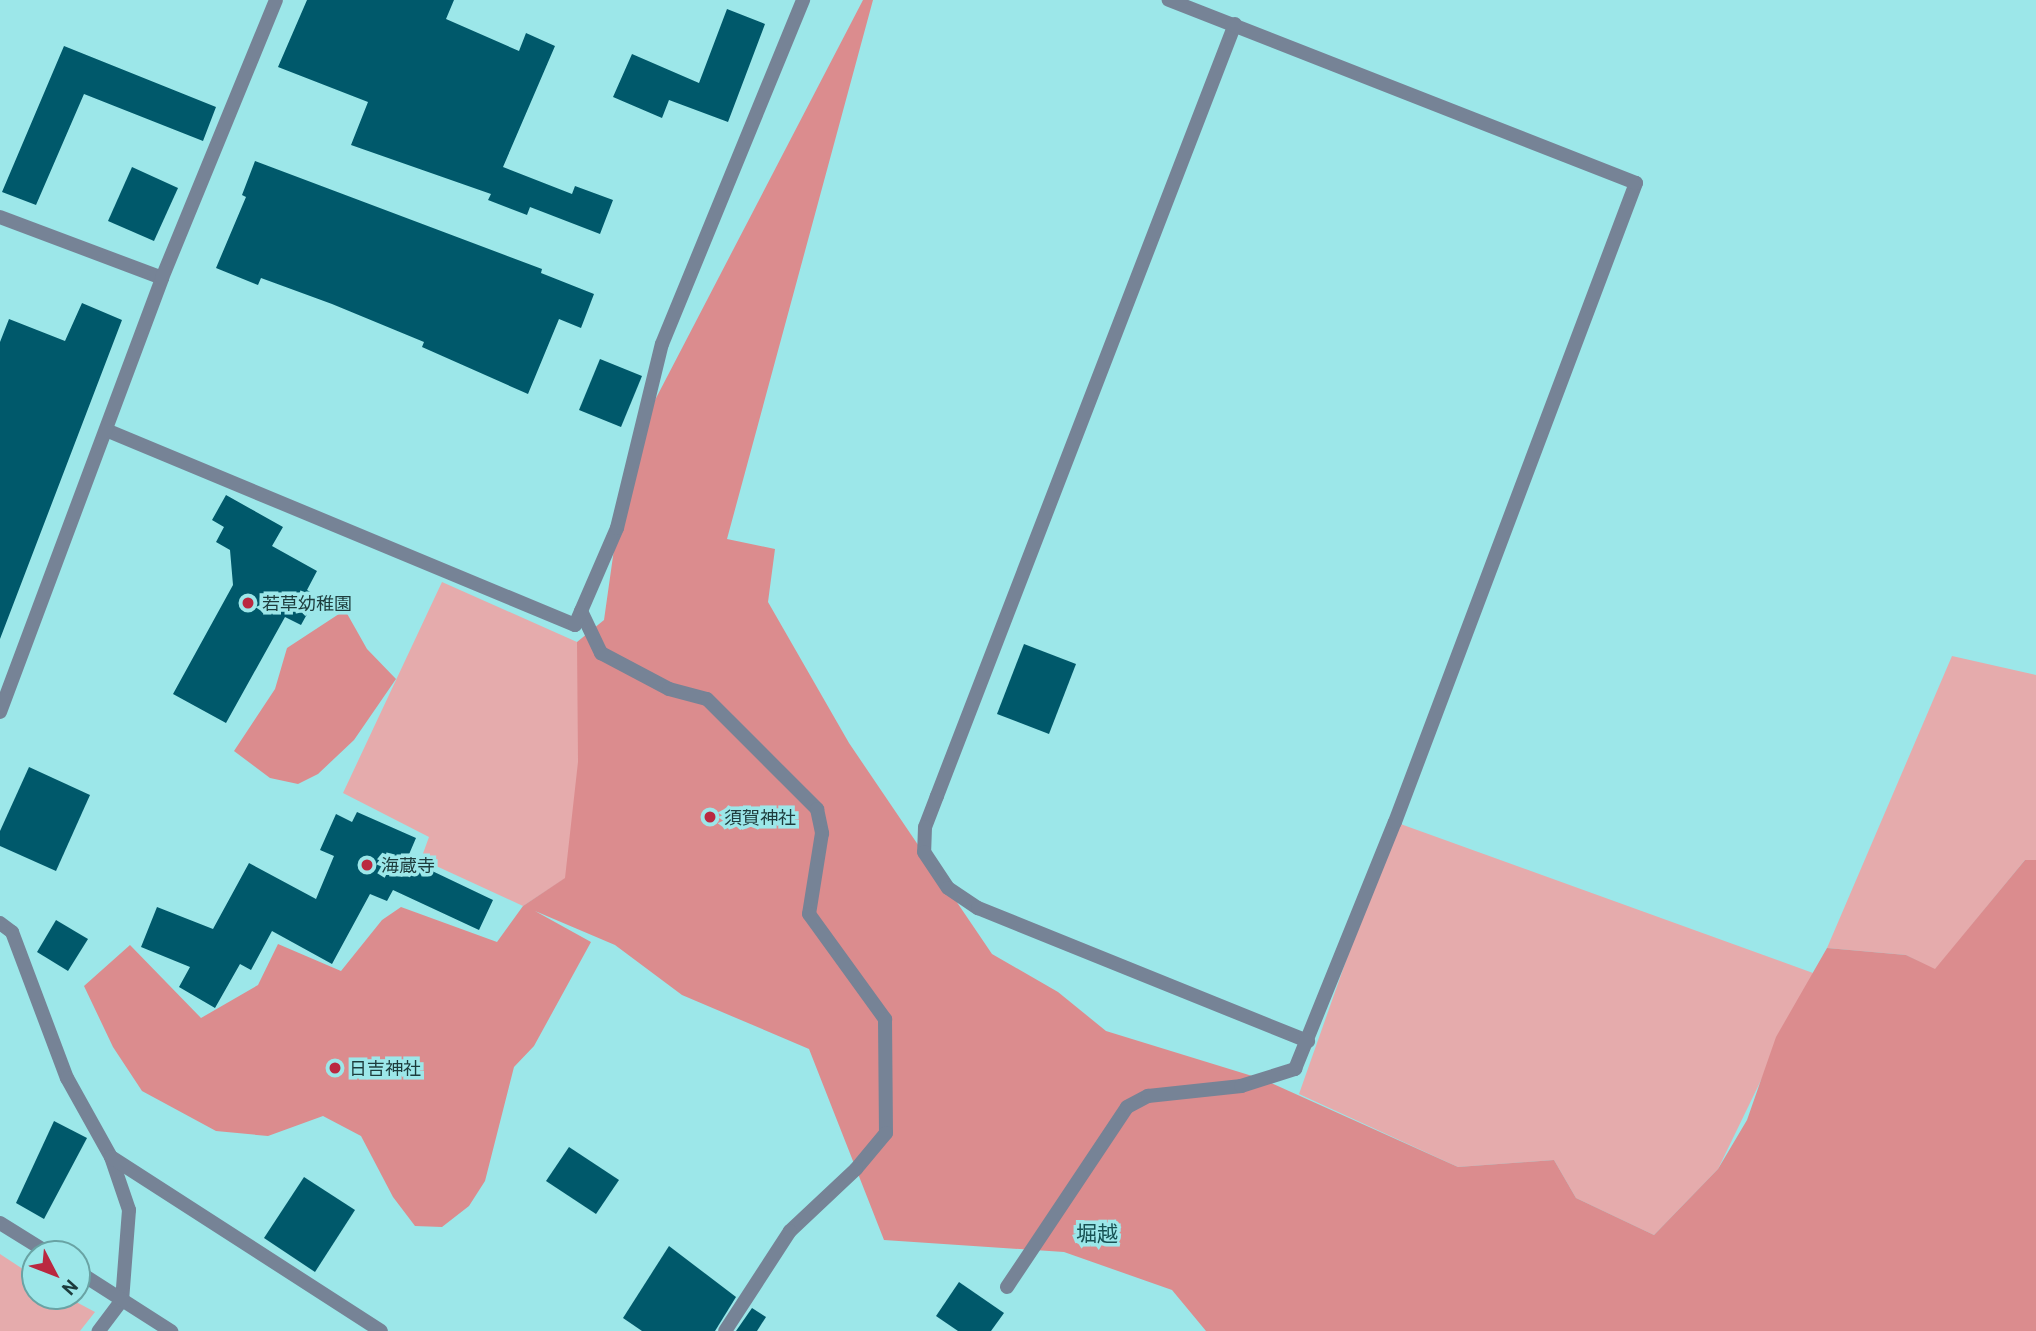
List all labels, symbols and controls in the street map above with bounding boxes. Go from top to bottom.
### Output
place label: 若草幼稚園 [262,592,352,614]
marker: 若草幼稚園 [240,595,256,611]
place label: 須賀神社 [724,806,796,828]
marker: 須賀神社 [702,809,718,825]
place label: 海蔵寺 [381,854,435,876]
marker: 海蔵寺 [359,857,375,873]
place label: 日吉神社 [349,1057,421,1079]
marker: 日吉神社 [327,1060,343,1076]
district label: 堀越 [1076,1220,1118,1246]
north arrow [21,1240,91,1310]
text: N [58,1276,83,1300]

